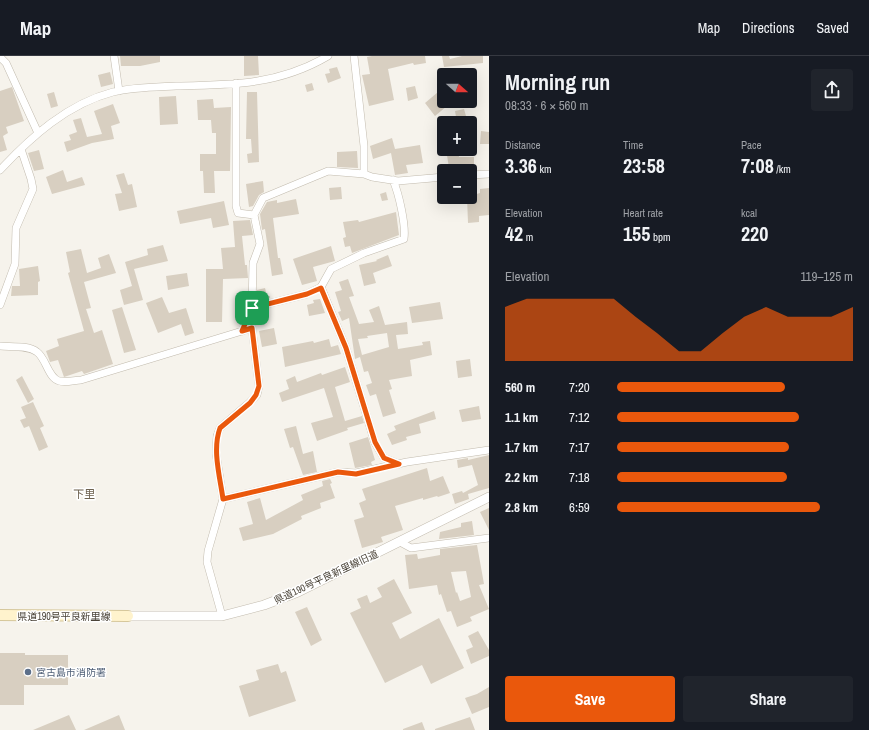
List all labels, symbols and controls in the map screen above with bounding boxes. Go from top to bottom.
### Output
text: Map [20,15,51,41]
text: Map [698,19,720,37]
text: Directions [742,19,794,37]
text: Saved [816,19,849,37]
text: Morning run [505,67,610,97]
north arrow [437,68,477,108]
map controls [437,68,477,204]
button: share [811,69,853,111]
text: 08:33 · 6 × 560 m [505,97,588,114]
button: + [437,116,477,156]
text: Distance [505,138,541,152]
text: Time [623,138,643,152]
text: Pace [741,138,762,152]
text: 3.36 [505,152,537,179]
text: 23:58 [623,152,665,179]
text: 7:08 [741,152,774,179]
text: km [537,162,551,176]
text: /km [774,162,791,176]
button: − [437,164,477,204]
text: Elevation [505,206,543,220]
text: Heart rate [623,206,663,220]
text: kcal [741,206,757,220]
text: 42 [505,220,523,247]
text: 155 [623,220,650,247]
text: 220 [741,220,768,247]
text: m [523,230,533,244]
text: bpm [650,230,670,244]
text: Elevation [505,268,549,285]
text: 119–125 m [800,268,853,285]
pin [235,291,269,325]
icon: arrive [241,297,263,319]
text: 560 m [505,379,535,396]
text: 7:20 [569,379,590,396]
text: 1.1 km [505,409,538,426]
text: 7:12 [569,409,590,426]
text: 1.7 km [505,439,538,456]
text: 7:17 [569,439,590,456]
text: 2.2 km [505,469,538,486]
text: 7:18 [569,469,590,486]
district label: 下里 [73,487,95,501]
text: 2.8 km [505,499,538,516]
text: 6:59 [569,499,590,516]
street label: 県道190号平良新里線旧道 [272,547,380,607]
street label: 県道190号平良新里線 [17,610,111,623]
place label: 宮古島市消防署 [36,666,106,679]
marker: 宮古島市消防署 [23,667,33,677]
button: Save [505,676,675,722]
button: Share [683,676,853,722]

